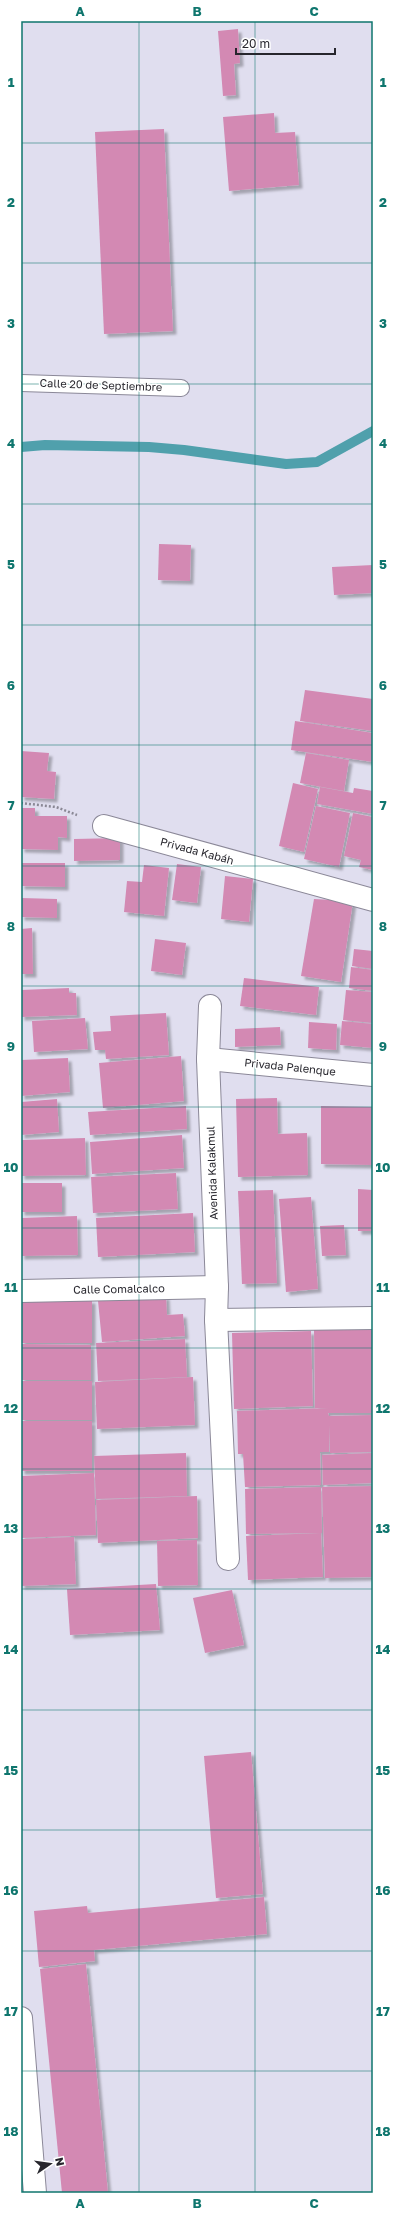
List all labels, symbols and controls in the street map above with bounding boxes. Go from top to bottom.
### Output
text: A [75,3,85,19]
text: B [192,3,202,19]
text: C [309,3,319,19]
scale bar [236,30,335,56]
text: 20 m [242,36,270,51]
text: 1 [8,74,15,90]
text: 1 [380,74,387,90]
text: 2 [7,194,15,210]
text: 2 [379,194,387,210]
text: 3 [7,315,15,331]
text: 3 [379,315,387,331]
street label: Calle 20 de Septiembre [40,376,162,393]
text: 4 [7,435,15,451]
text: 4 [379,435,387,451]
text: 5 [7,556,15,572]
text: 5 [379,556,387,572]
text: 6 [7,677,15,693]
text: 6 [379,677,387,693]
text: 7 [7,797,15,813]
text: 7 [379,797,387,813]
street label: Privada Kabáh [159,834,235,867]
text: 8 [7,918,15,934]
text: 8 [379,918,387,934]
text: 9 [7,1038,15,1054]
text: 9 [379,1038,387,1054]
street label: Privada Palenque [244,1055,336,1078]
street label: Avenida Kalakmul [203,1125,220,1220]
text: 10 [3,1159,19,1175]
text: 10 [375,1159,391,1175]
text: 11 [4,1279,18,1295]
text: 11 [376,1279,390,1295]
street label: Calle Comalcalco [73,1281,165,1296]
text: 12 [4,1400,18,1416]
text: 12 [376,1400,390,1416]
text: 13 [4,1520,18,1536]
text: 13 [376,1520,390,1536]
text: 14 [4,1641,18,1657]
text: 14 [376,1641,390,1657]
text: 15 [4,1762,18,1778]
text: 15 [376,1762,390,1778]
text: 16 [4,1882,18,1898]
text: 16 [376,1882,390,1898]
text: 17 [4,2003,18,2019]
text: 17 [376,2003,390,2019]
text: 18 [3,2123,19,2139]
text: 18 [375,2123,391,2139]
north arrow [30,2144,70,2184]
text: N [53,2156,68,2167]
text: A [75,2195,85,2211]
text: B [192,2195,202,2211]
text: C [309,2195,319,2211]

